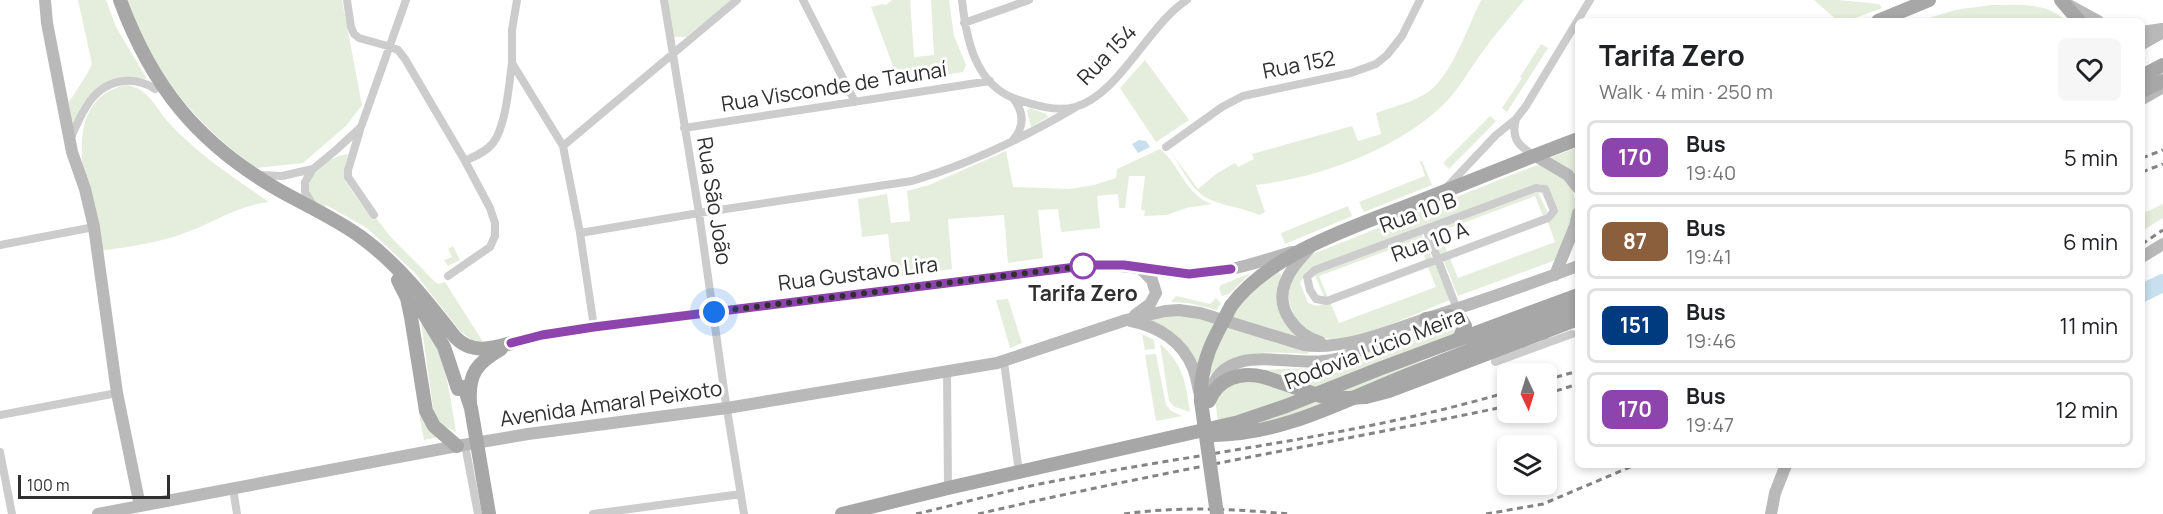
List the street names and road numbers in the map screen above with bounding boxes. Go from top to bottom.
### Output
street label: Rua 154 [1070,18,1142,91]
street label: Rua 152 [1260,43,1337,85]
street label: Rua Visconde de Taunaí [719,54,949,118]
street label: Rua São João [691,135,739,267]
street label: Rua 10 B [1375,185,1460,239]
street label: Rua 10 A [1387,214,1472,268]
street label: Rua Gustavo Lira [776,249,939,297]
street label: Rodovia Lúcio Meira [1280,301,1469,395]
street label: Avenida Amaral Peixoto [498,374,724,432]

